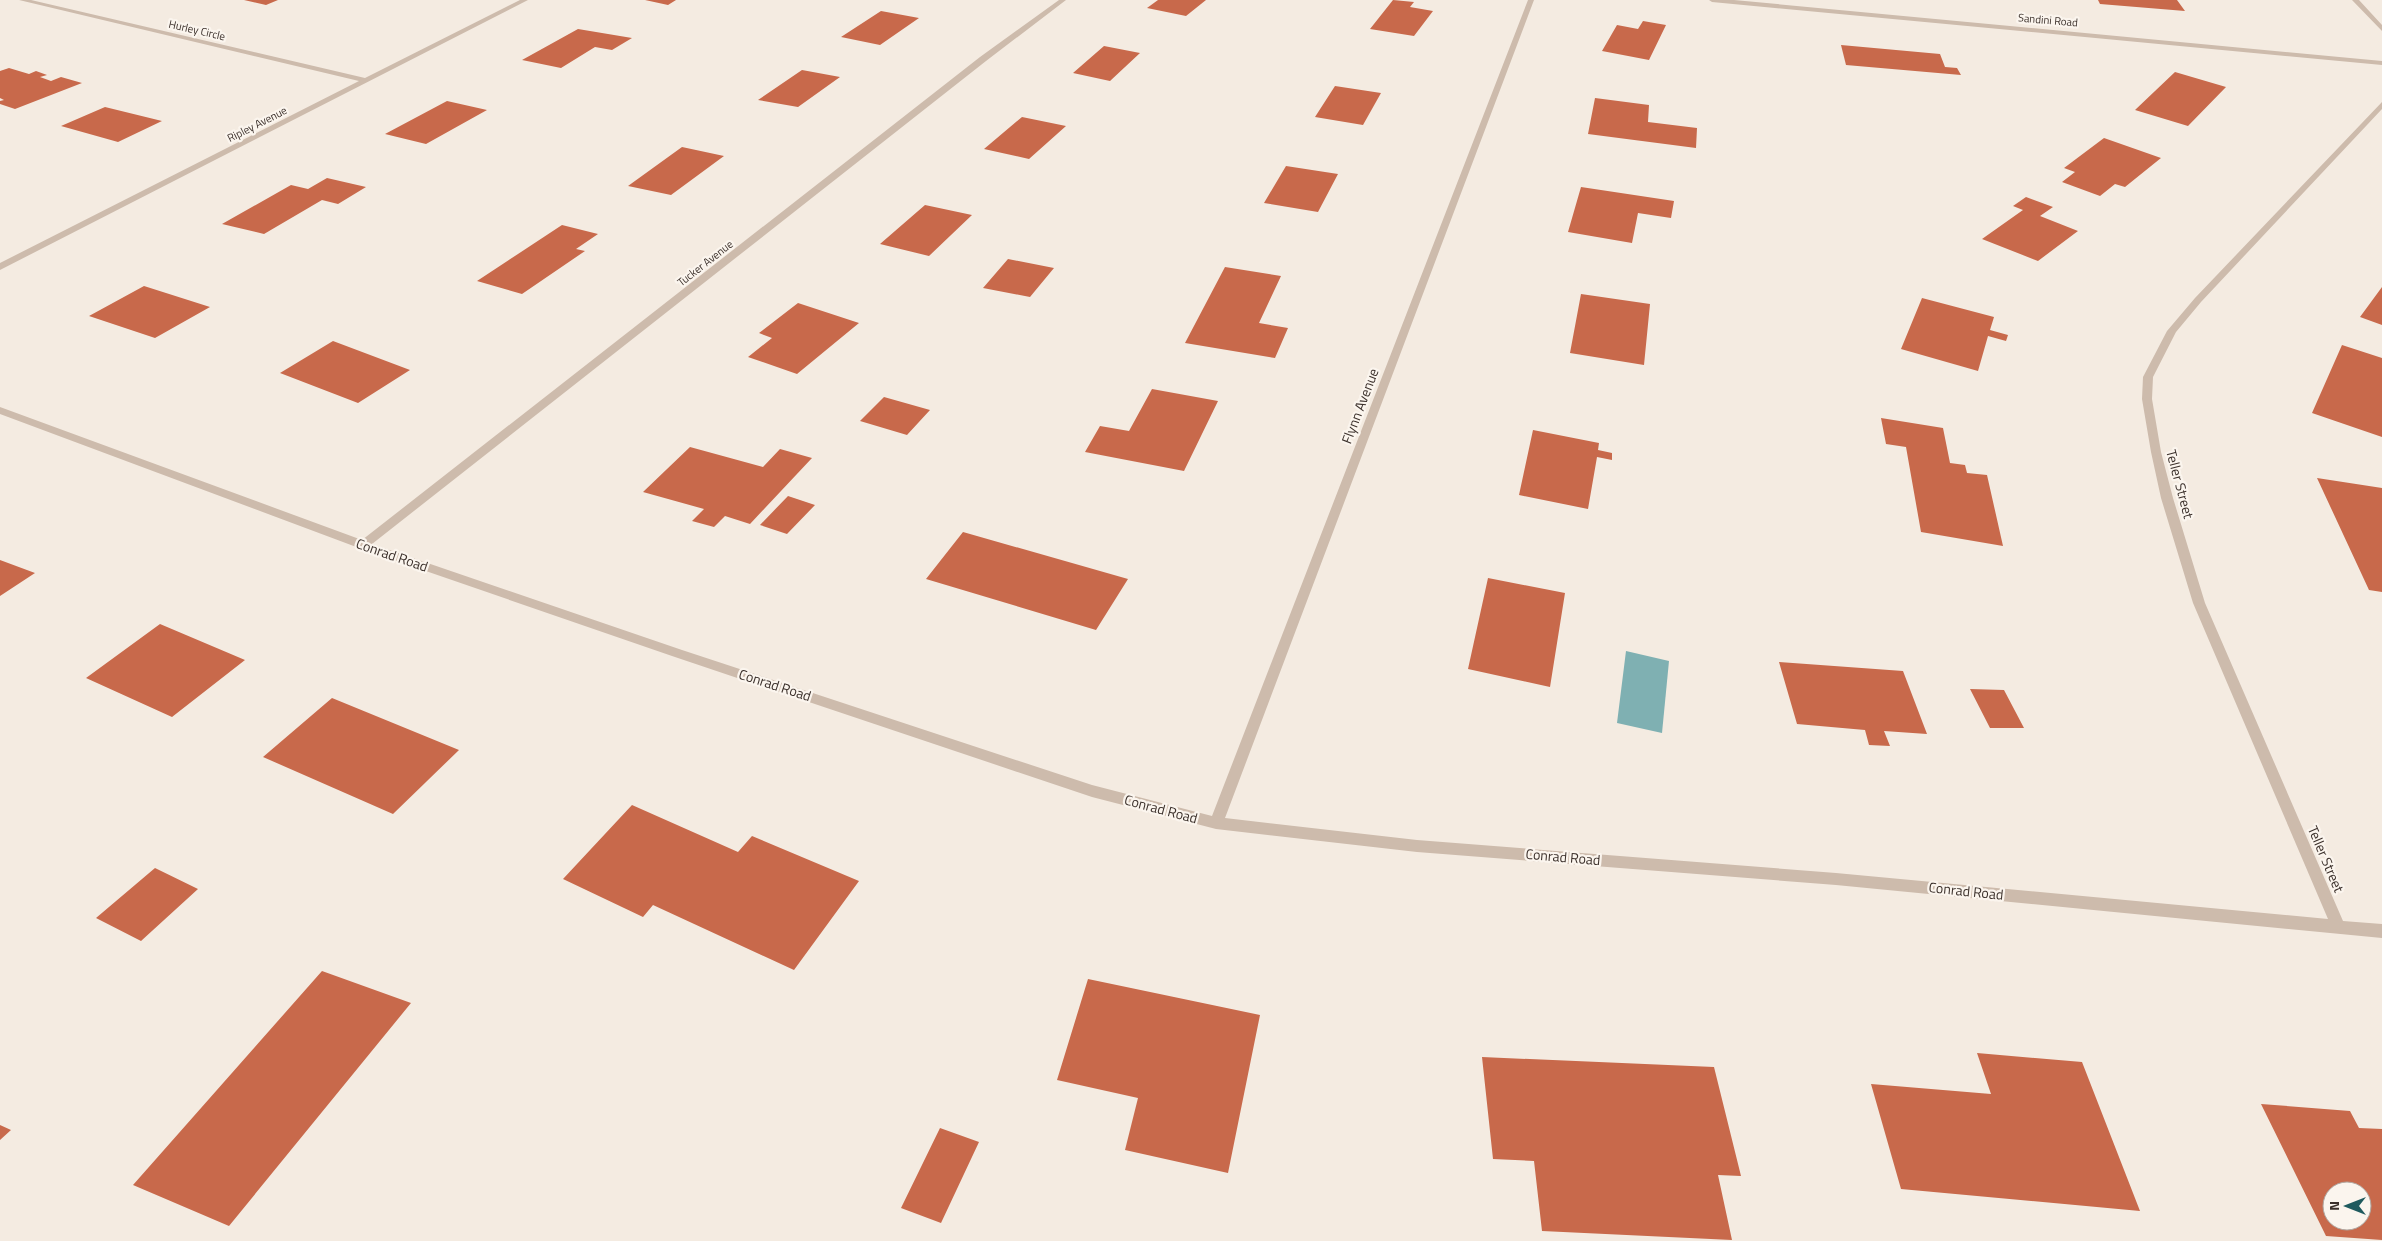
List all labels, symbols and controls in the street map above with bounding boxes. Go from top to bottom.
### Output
street label: Sandini Road [2017,9,2079,31]
street label: Hurley Circle [167,16,227,44]
street label: Ripley Avenue [224,102,290,146]
street label: Tucker Avenue [674,236,737,290]
street label: Flynn Avenue [1336,365,1384,447]
street label: Teller Street [2161,447,2200,521]
street label: Conrad Road [353,532,431,577]
street label: Conrad Road [736,663,814,706]
street label: Conrad Road [1122,789,1200,828]
street label: Teller Street [2303,822,2350,896]
street label: Conrad Road [1525,843,1601,870]
street label: Conrad Road [1928,876,2004,905]
north arrow [2322,1181,2372,1231]
text: N [2323,1201,2344,1211]

